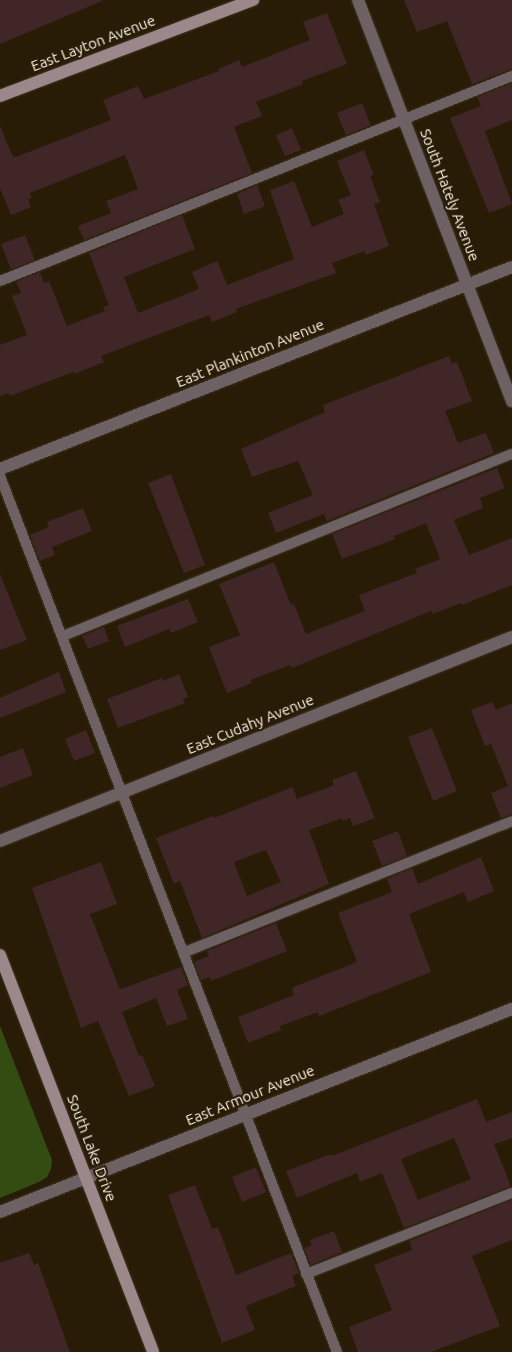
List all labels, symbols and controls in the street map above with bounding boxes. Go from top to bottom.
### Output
street label: East Layton Avenue [28,11,158,75]
street label: South Hately Avenue [416,126,484,264]
street label: East Plankinton Avenue [173,315,327,391]
street label: East Cudahy Avenue [184,690,316,758]
street label: East Armour Avenue [183,1061,317,1129]
street label: South Lake Drive [63,1092,121,1204]

